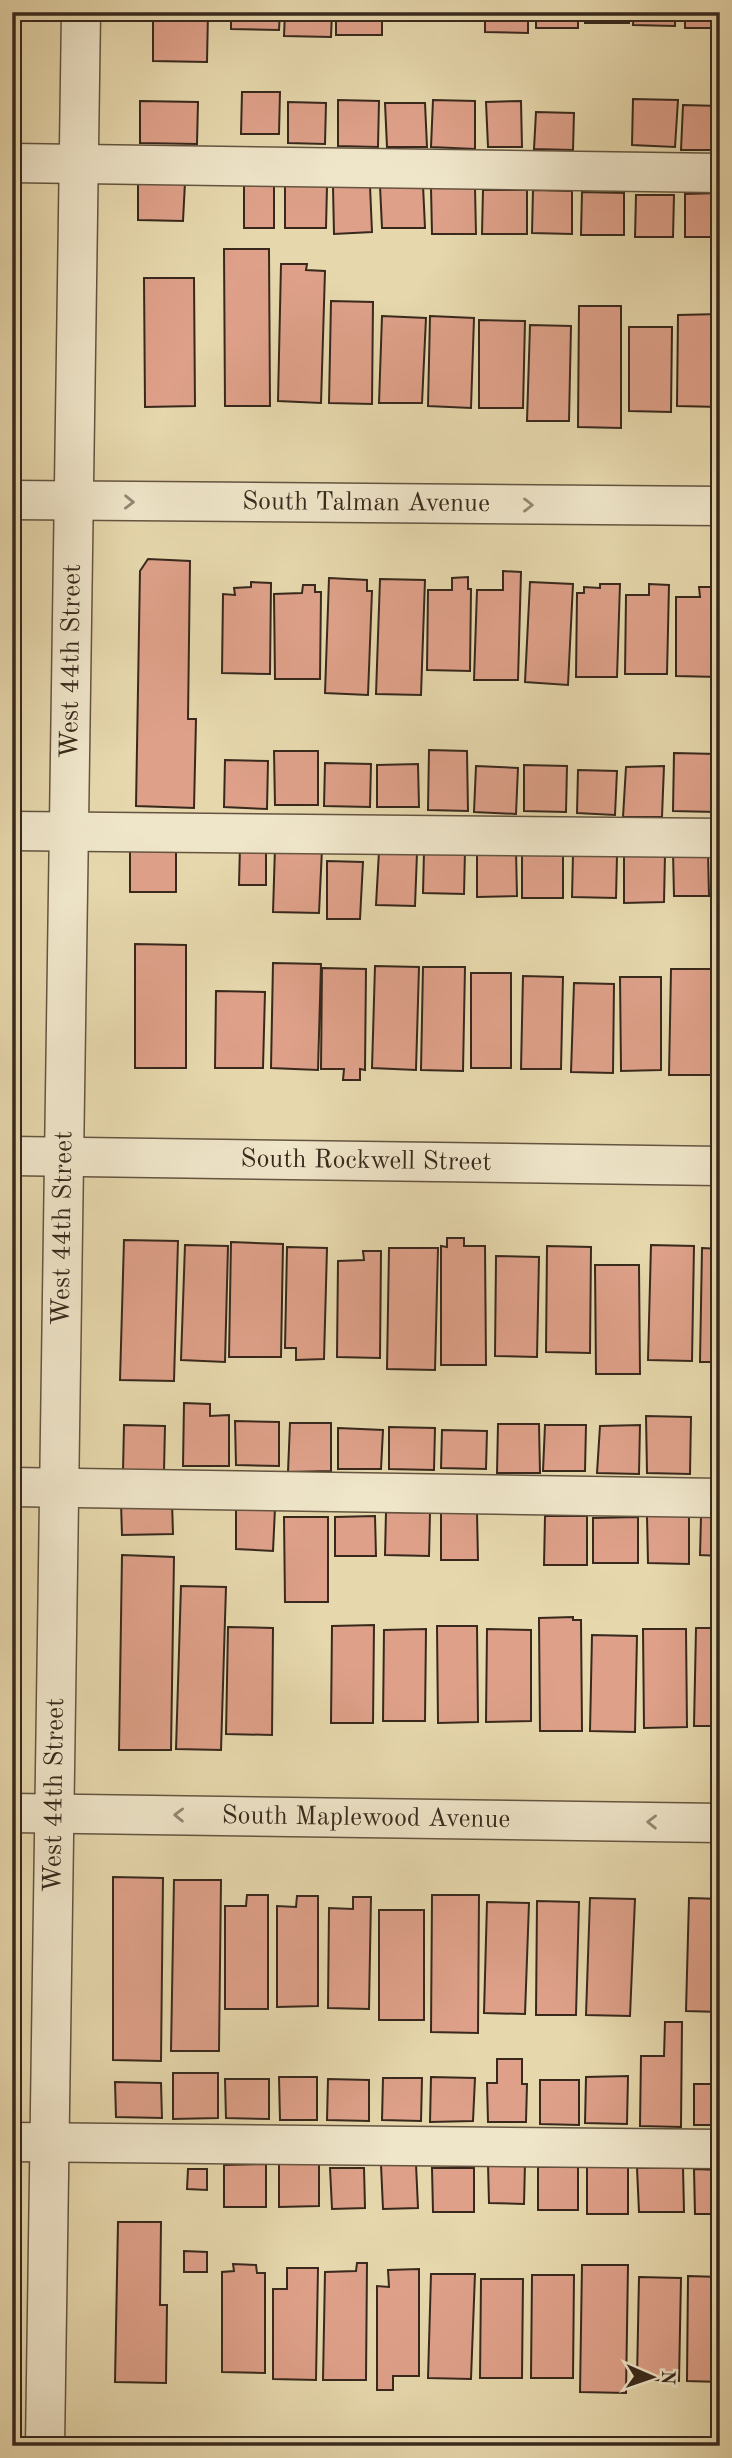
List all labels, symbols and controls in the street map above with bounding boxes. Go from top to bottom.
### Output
street label: South Talman Avenue [242,489,490,517]
one-way arrow [124,494,135,509]
one-way arrow [524,497,534,513]
street label: West 44th Street [57,564,86,759]
street label: West 44th Street [49,1131,77,1326]
street label: South Rockwell Street [240,1146,492,1176]
street label: West 44th Street [40,1698,69,1893]
street label: South Maplewood Avenue [221,1803,511,1833]
one-way arrow [173,1807,184,1823]
one-way arrow [646,1814,656,1830]
north arrow [616,2342,686,2412]
text: N [657,2370,676,2386]

